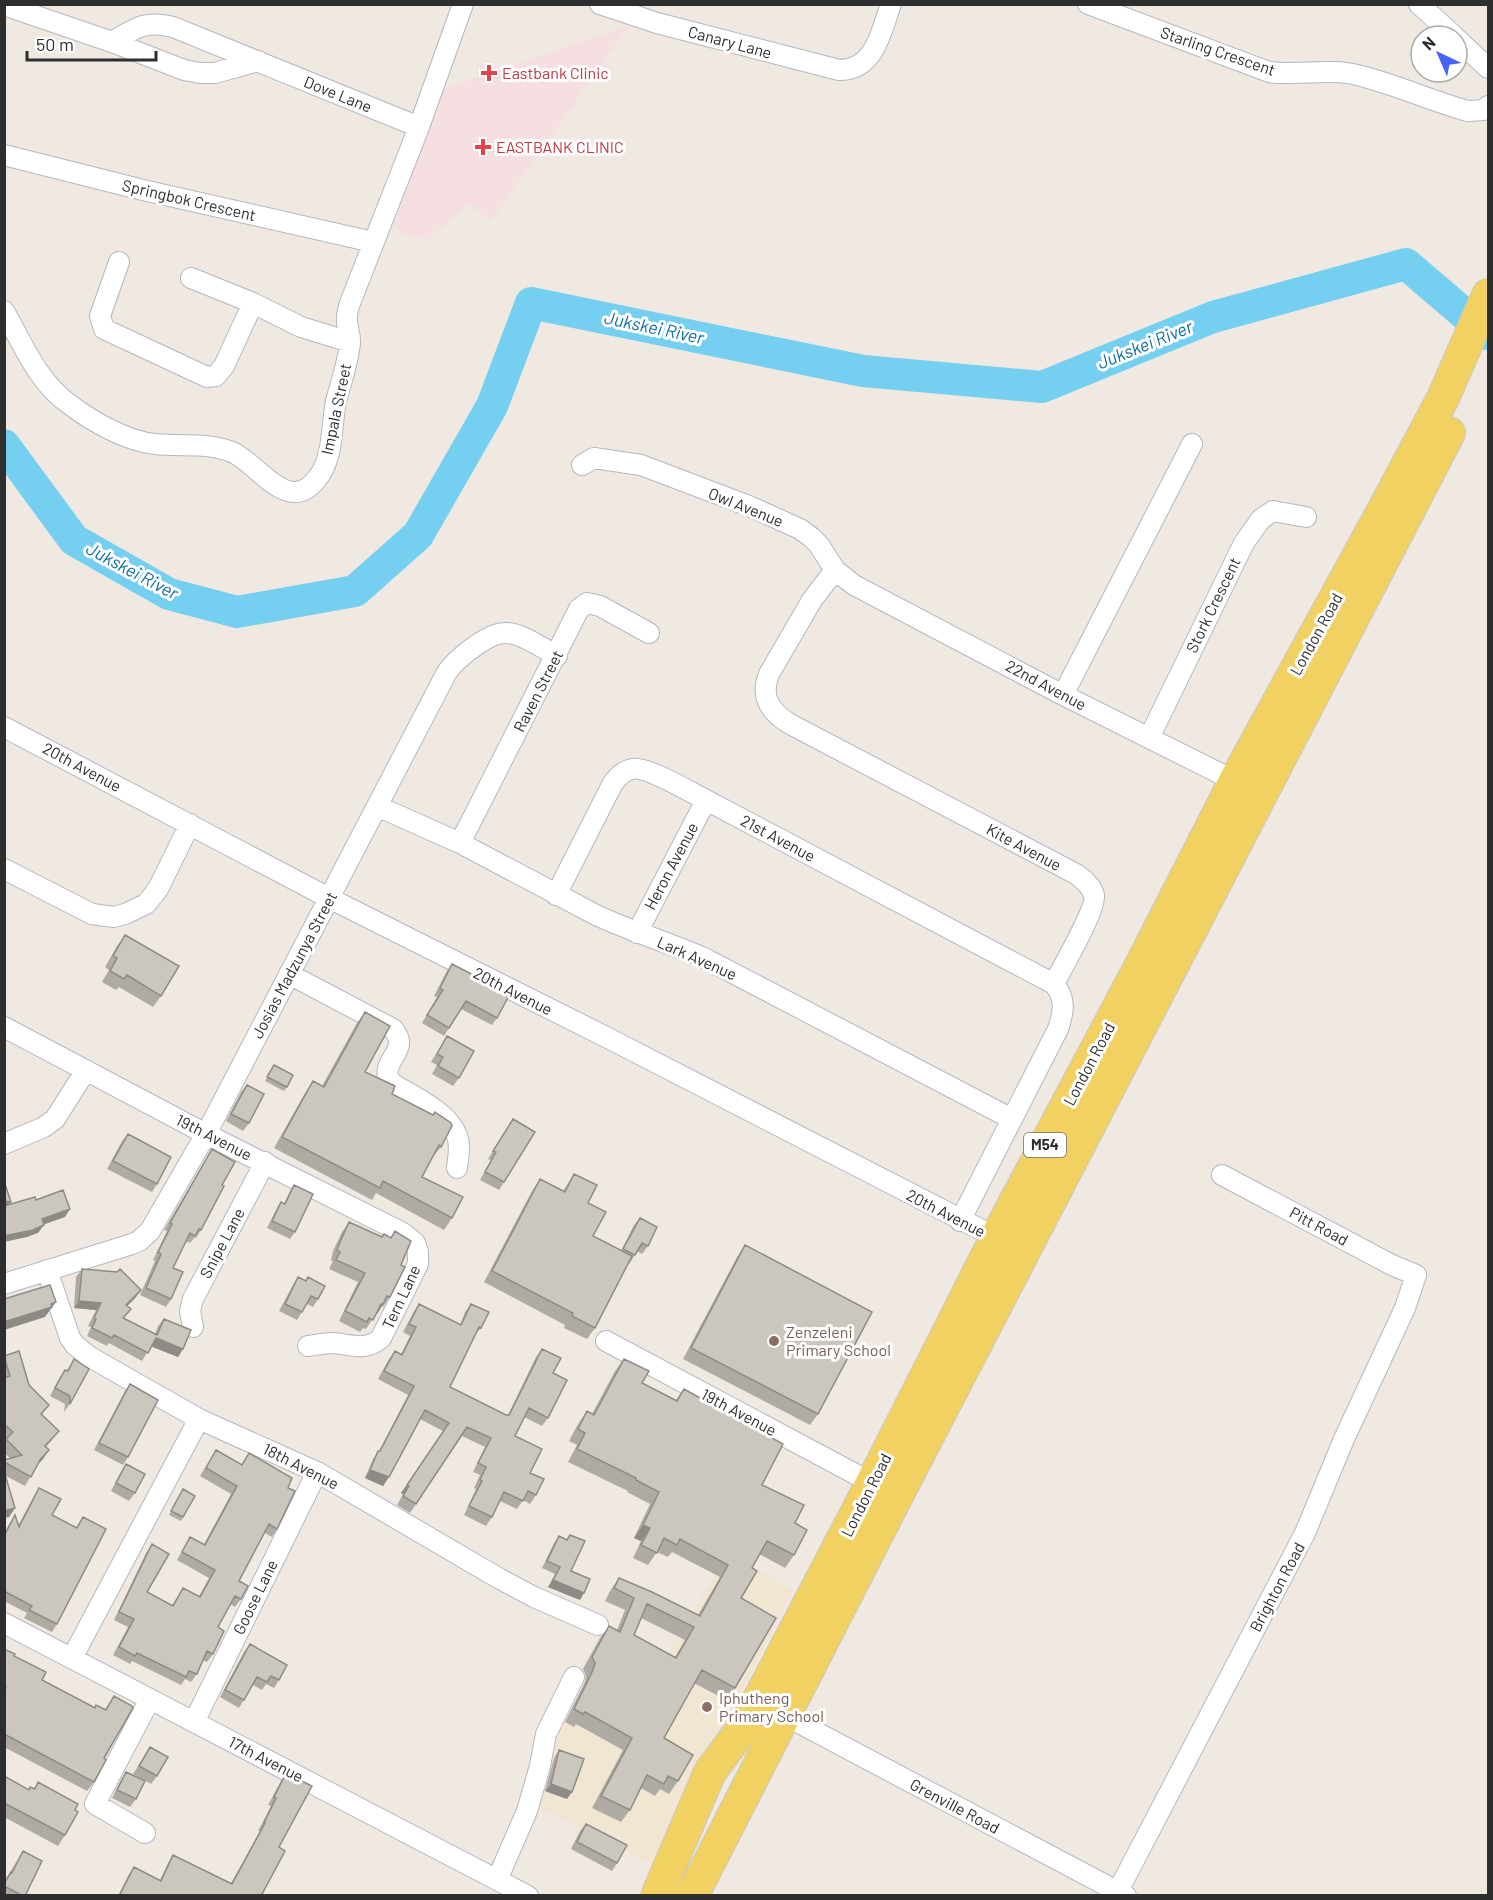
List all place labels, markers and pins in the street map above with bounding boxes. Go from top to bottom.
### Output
place label: Eastbank Clinic [502,63,609,82]
marker: Eastbank Clinic [480,64,498,82]
place label: EASTBANK CLINIC [496,137,624,156]
marker: EASTBANK CLINIC [474,138,492,156]
place label: Zenzeleni Primary School [786,1322,891,1359]
marker: Zenzeleni Primary School [767,1334,781,1348]
place label: Iphutheng Primary School [719,1688,824,1725]
marker: Iphutheng Primary School [700,1700,714,1714]

